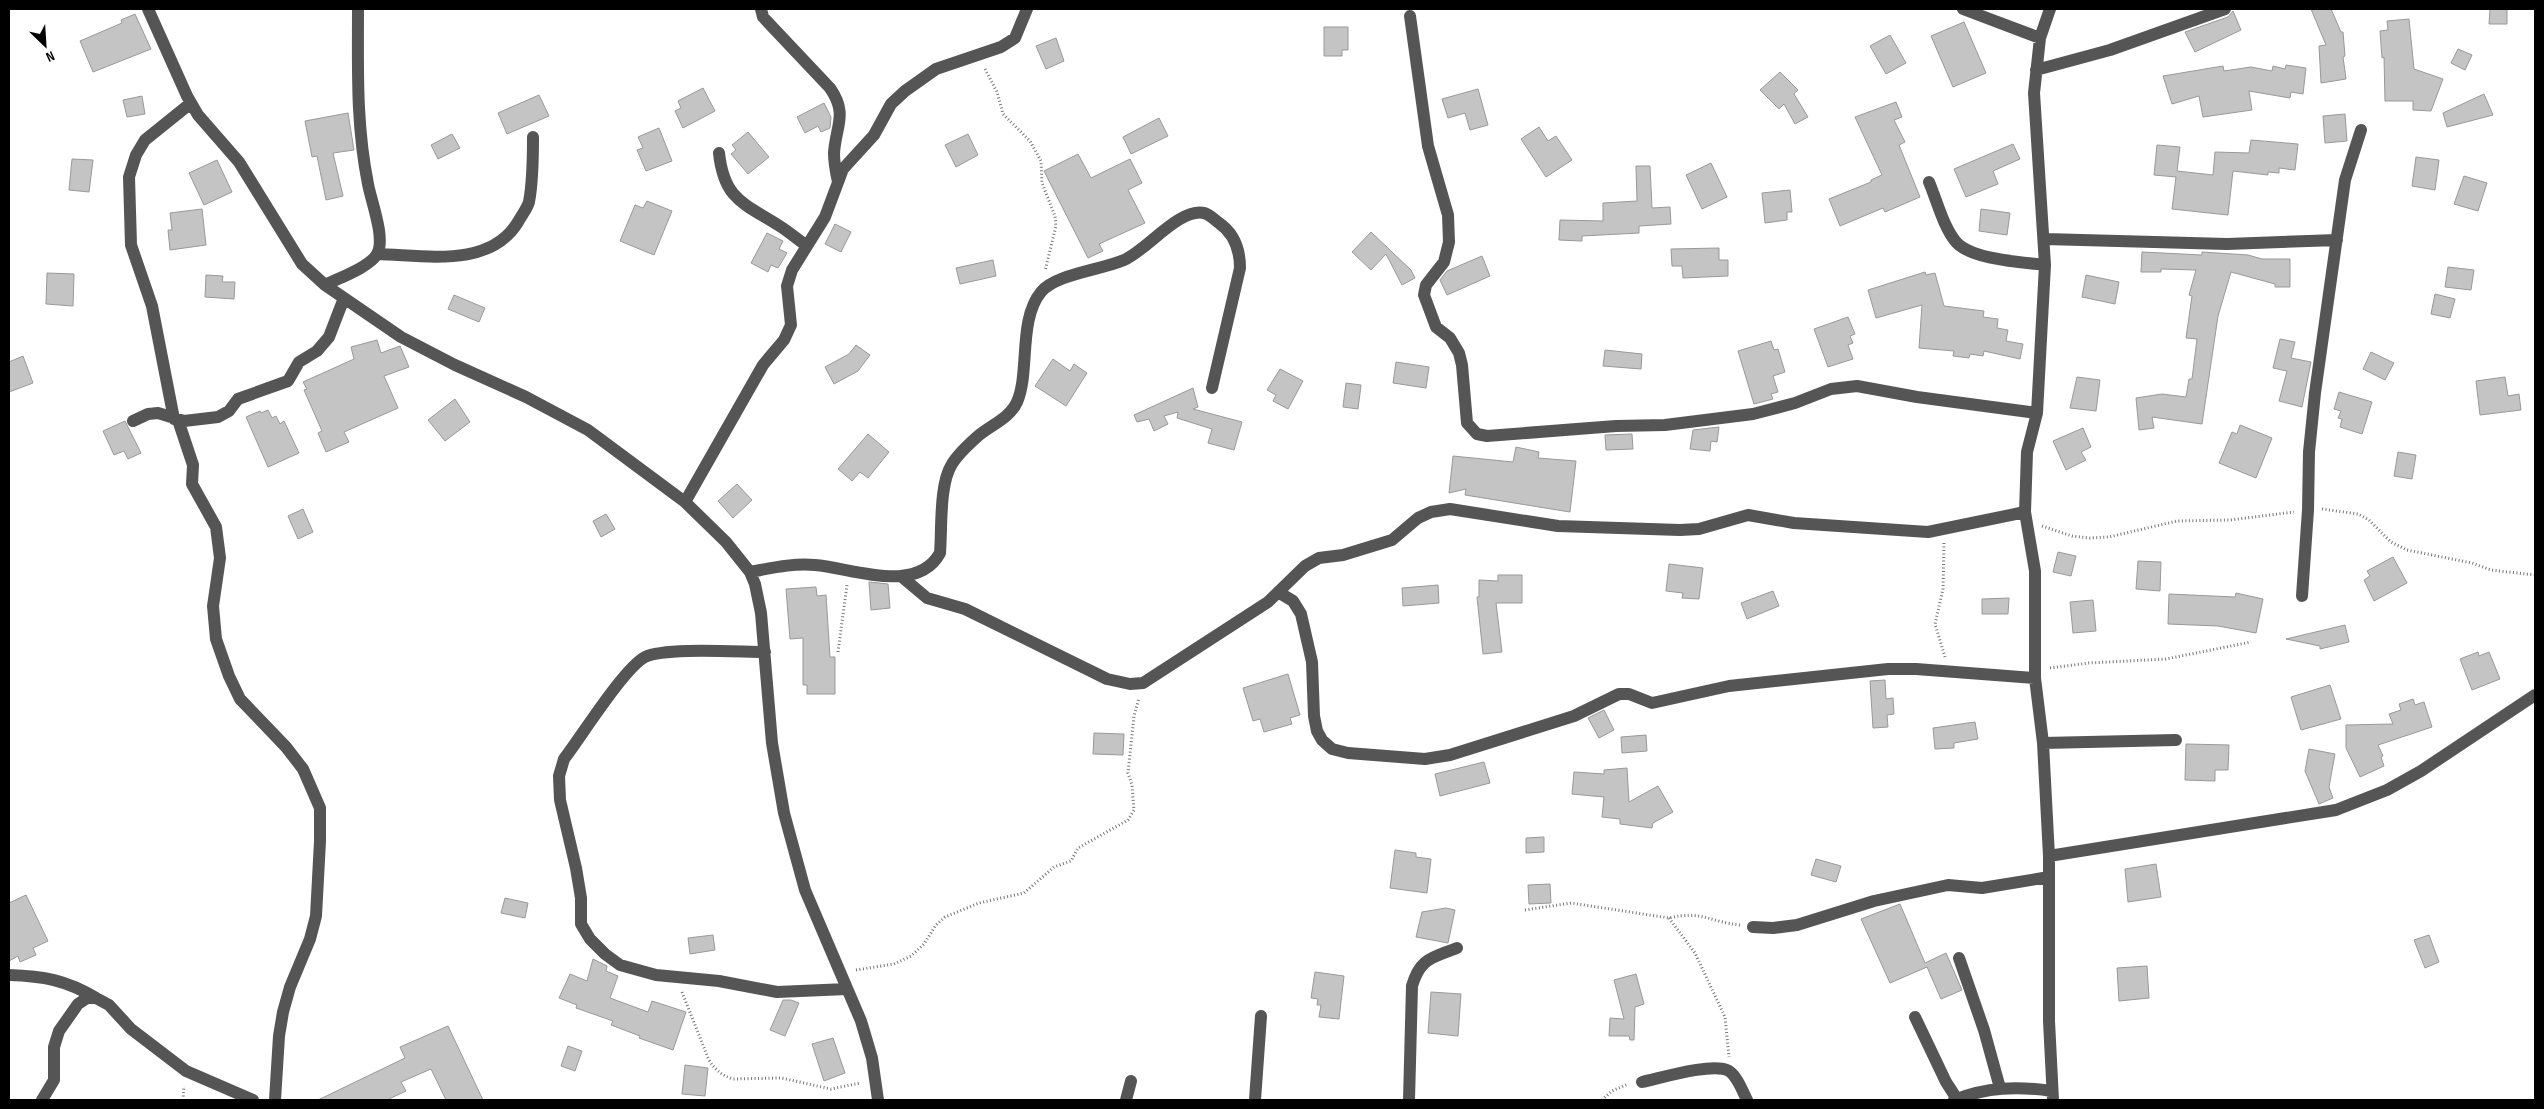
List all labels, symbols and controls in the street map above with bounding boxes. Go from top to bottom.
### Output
north arrow [20,20,70,70]
text: N [43,47,57,66]

